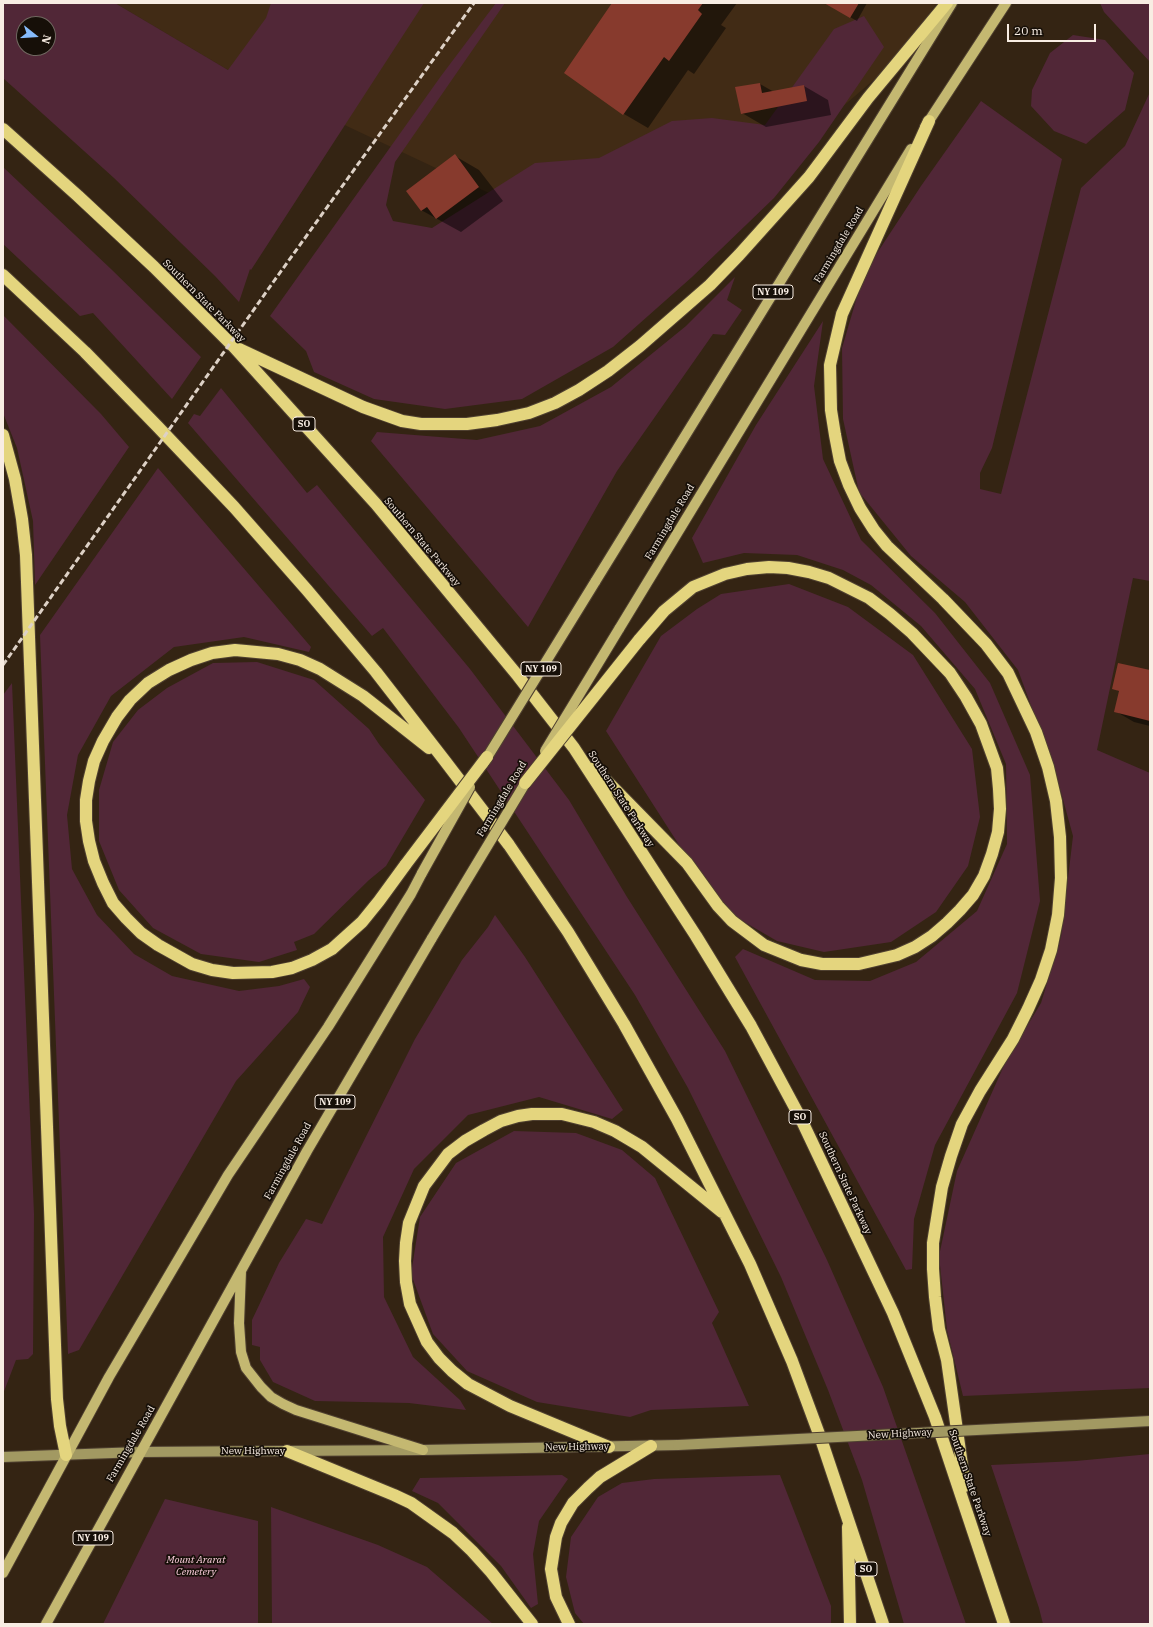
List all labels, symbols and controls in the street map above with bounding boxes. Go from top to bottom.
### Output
north arrow [16,16,56,56]
scale bar [1009,16,1098,42]
text: 20 m [1014,23,1043,38]
text: N [39,33,54,45]
street label: Farmingdale Road [812,205,866,285]
street label: Southern State Parkway [160,257,248,345]
road number: NY 109 [753,285,793,299]
road number: SO [293,417,315,431]
street label: Farmingdale Road [643,482,697,562]
street label: Southern State Parkway [381,495,463,589]
road number: NY 109 [521,662,561,676]
street label: Southern State Parkway [585,749,657,849]
street label: Farmingdale Road [475,759,529,839]
road number: NY 109 [315,1095,355,1109]
road number: SO [789,1110,811,1124]
street label: Farmingdale Road [262,1120,314,1202]
street label: Southern State Parkway [816,1130,874,1236]
street label: Farmingdale Road [104,1404,158,1484]
street label: New Highway [868,1426,932,1442]
street label: Southern State Parkway [946,1428,994,1538]
street label: New Highway [545,1440,609,1454]
street label: New Highway [221,1445,285,1457]
road number: NY 109 [73,1531,113,1545]
park label: Mount Ararat Cemetery [166,1554,226,1578]
road number: SO [855,1562,877,1576]

